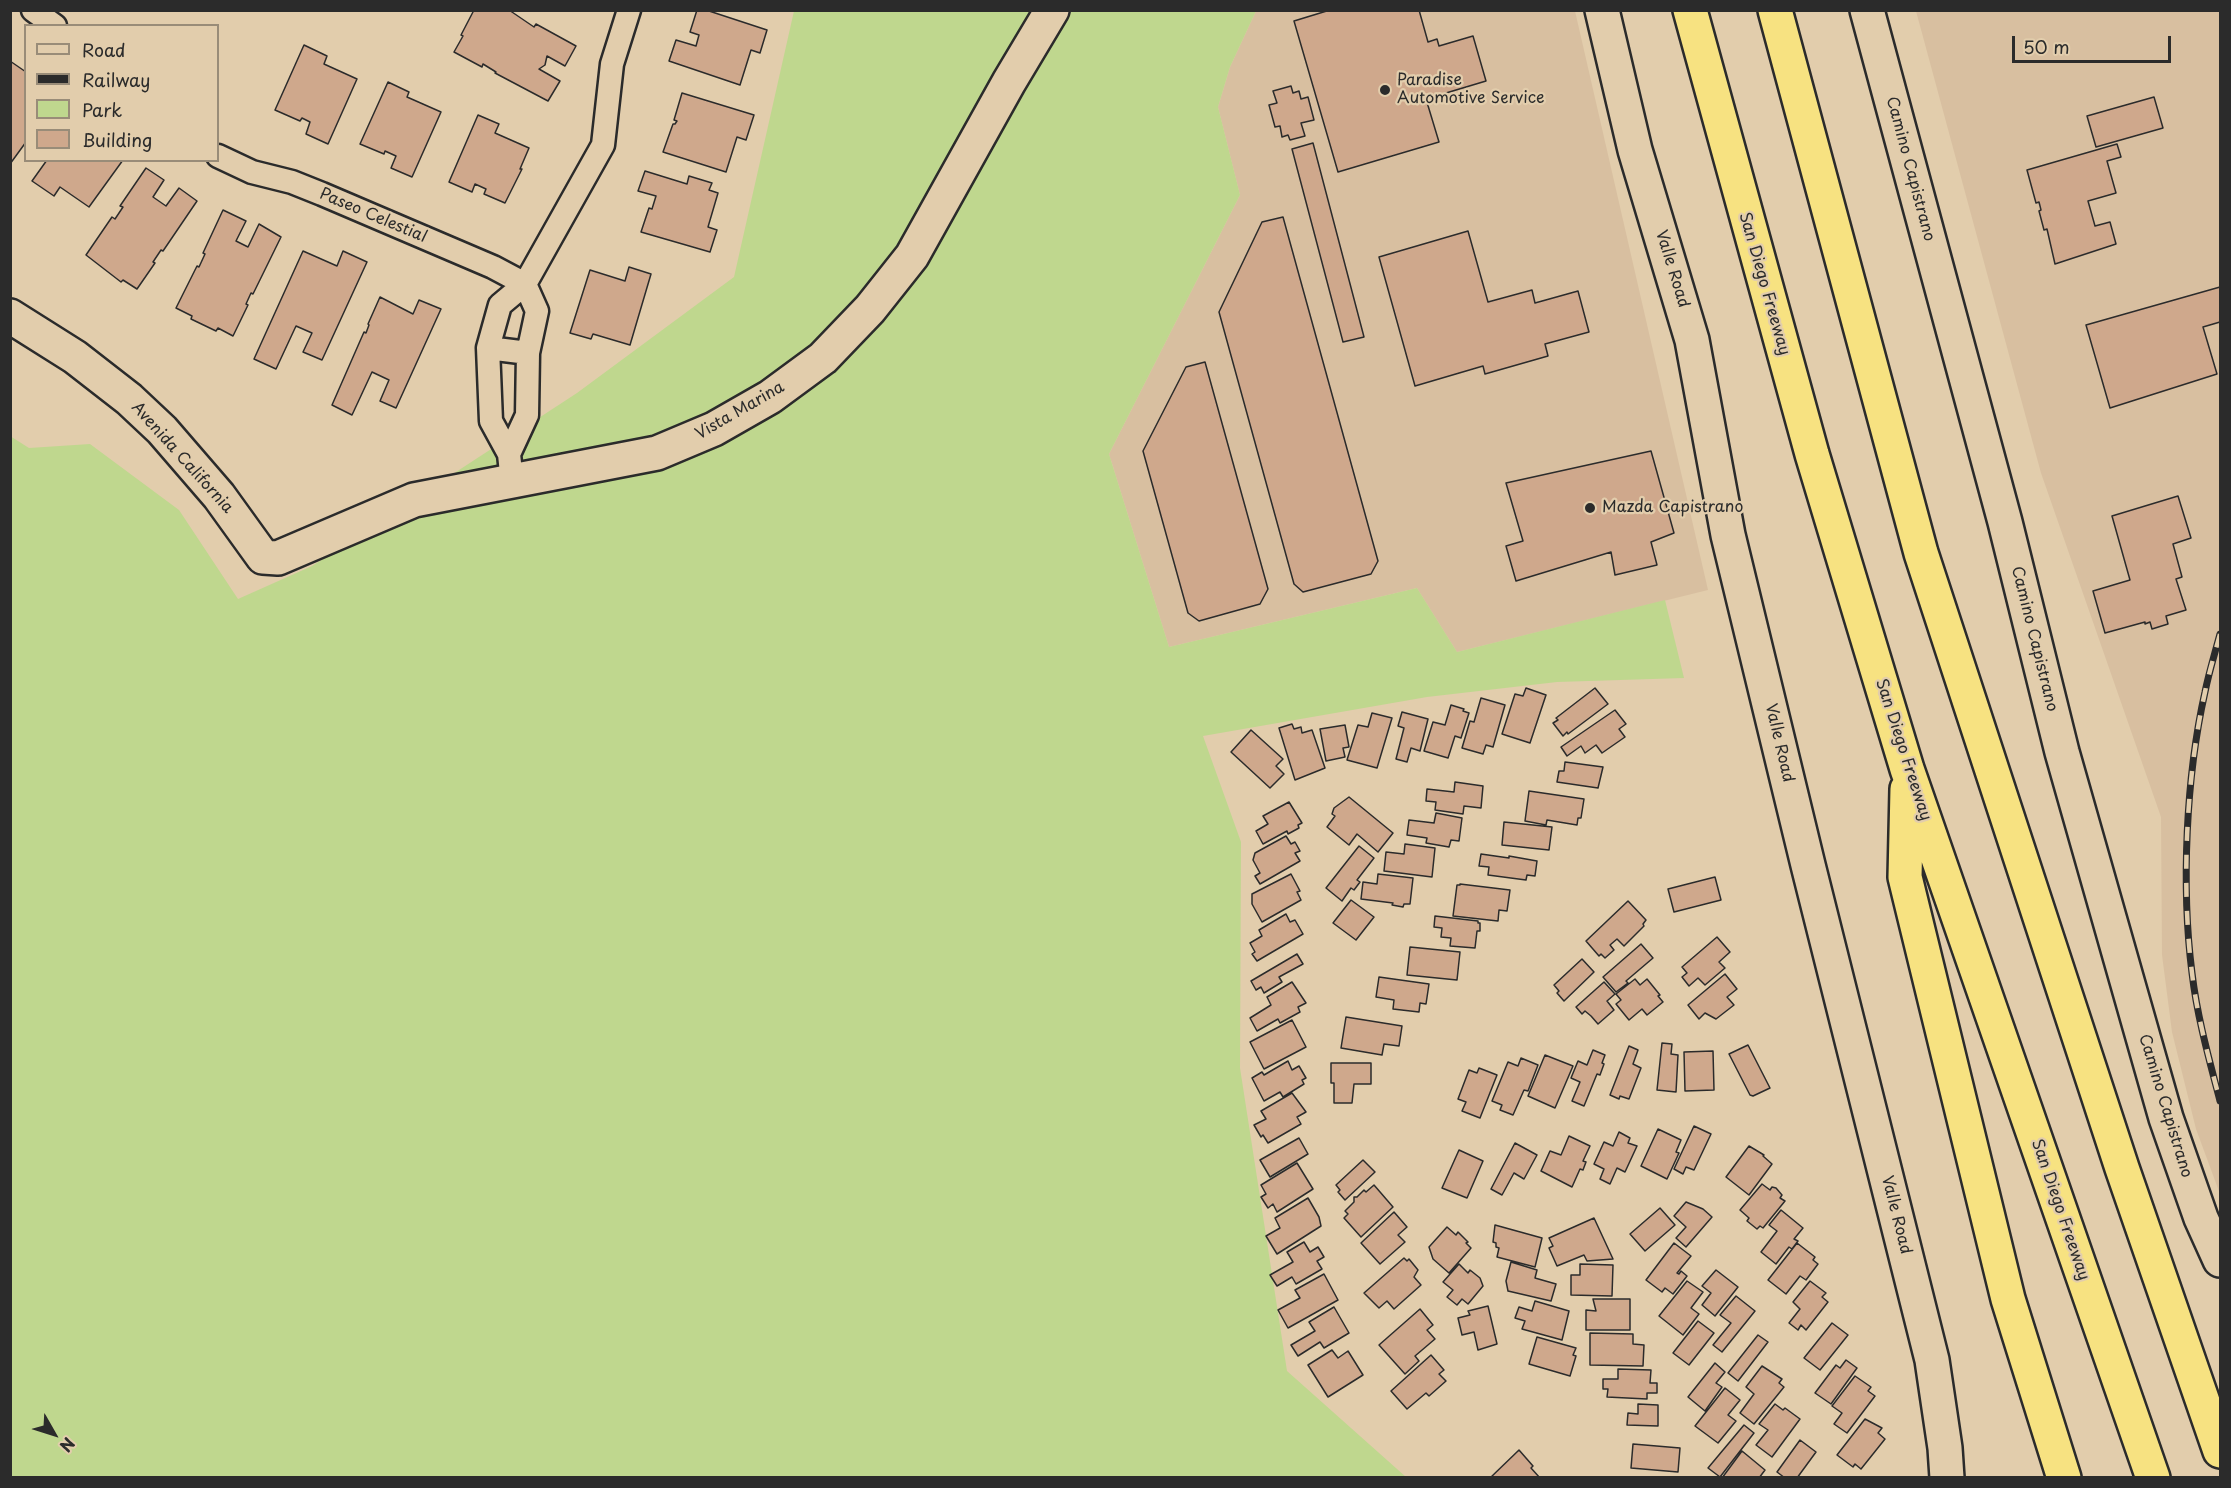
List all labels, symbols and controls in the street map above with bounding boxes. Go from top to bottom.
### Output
legend [24,24,219,162]
scale bar [2015,24,2174,62]
text: 50 m [2023,33,2070,60]
text: Road [82,36,126,63]
text: Railway [82,66,150,93]
place label: Paradise Automotive Service [1397,71,1545,109]
marker: Paradise Automotive Service [1378,83,1392,97]
street label: Camino Capistrano [1881,95,1939,243]
text: Park [82,96,122,123]
text: Building [82,126,152,153]
street label: Paseo Celestial [316,185,430,247]
street label: San Diego Freeway [1734,210,1794,358]
street label: Valle Road [1651,228,1693,310]
street label: Vista Marina [692,378,788,444]
street label: Avenida California [127,398,237,518]
place label: Mazda Capistrano [1602,498,1743,518]
marker: Mazda Capistrano [1583,501,1597,515]
street label: Camino Capistrano [2007,564,2061,714]
street label: San Diego Freeway [1871,677,1935,823]
street label: Valle Road [1761,702,1797,784]
street label: Camino Capistrano [2134,1032,2196,1180]
street label: San Diego Freeway [2027,1137,2093,1283]
street label: Valle Road [1877,1174,1915,1256]
north arrow [24,1404,84,1464]
text: N [55,1433,81,1458]

